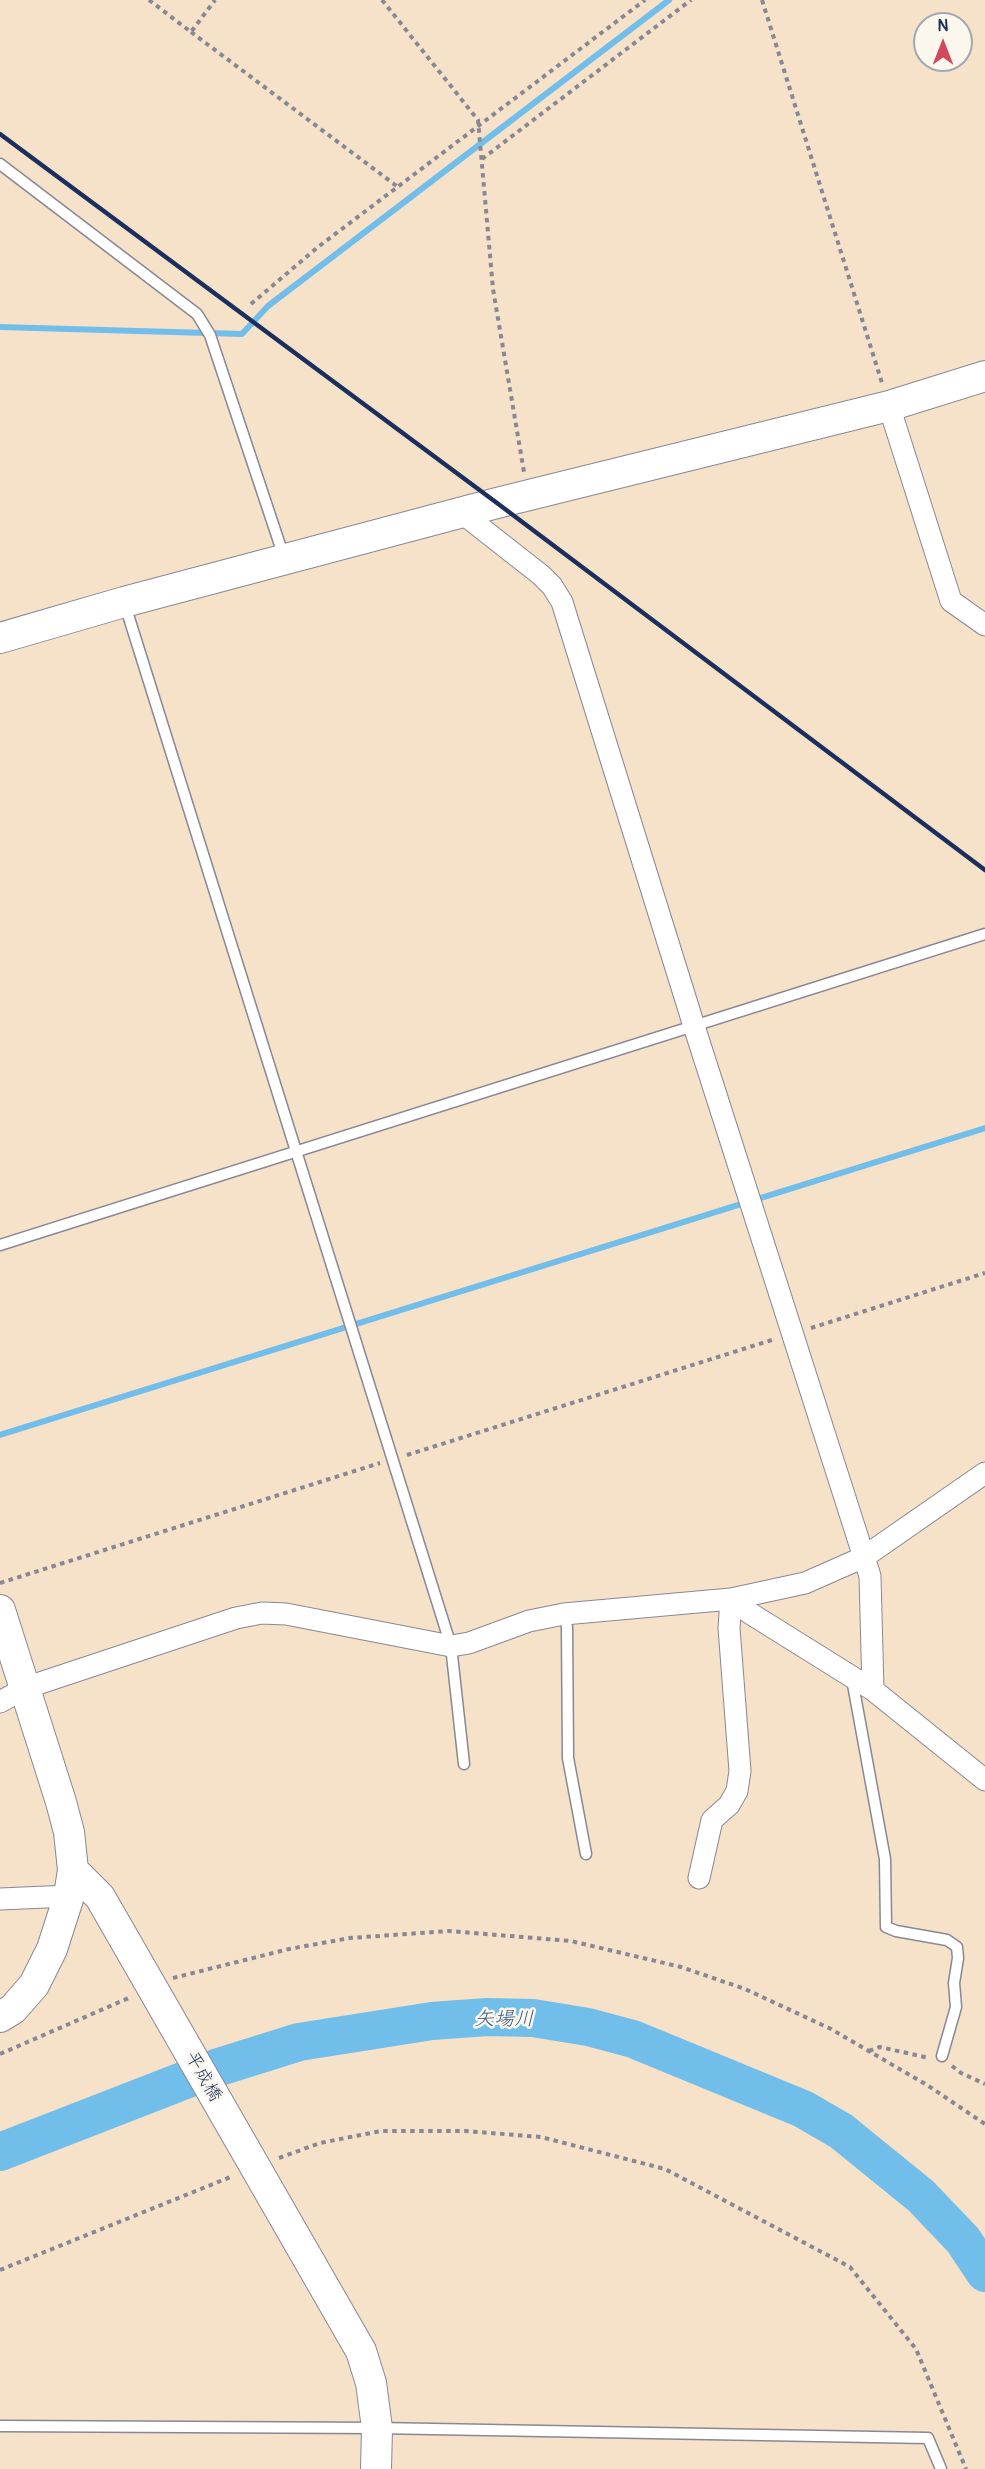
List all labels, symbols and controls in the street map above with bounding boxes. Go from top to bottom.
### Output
north arrow [913,12,973,72]
text: N [938,16,948,36]
water label: 矢場川 [474,2008,534,2032]
street label: 平成橋 [180,2048,226,2106]

